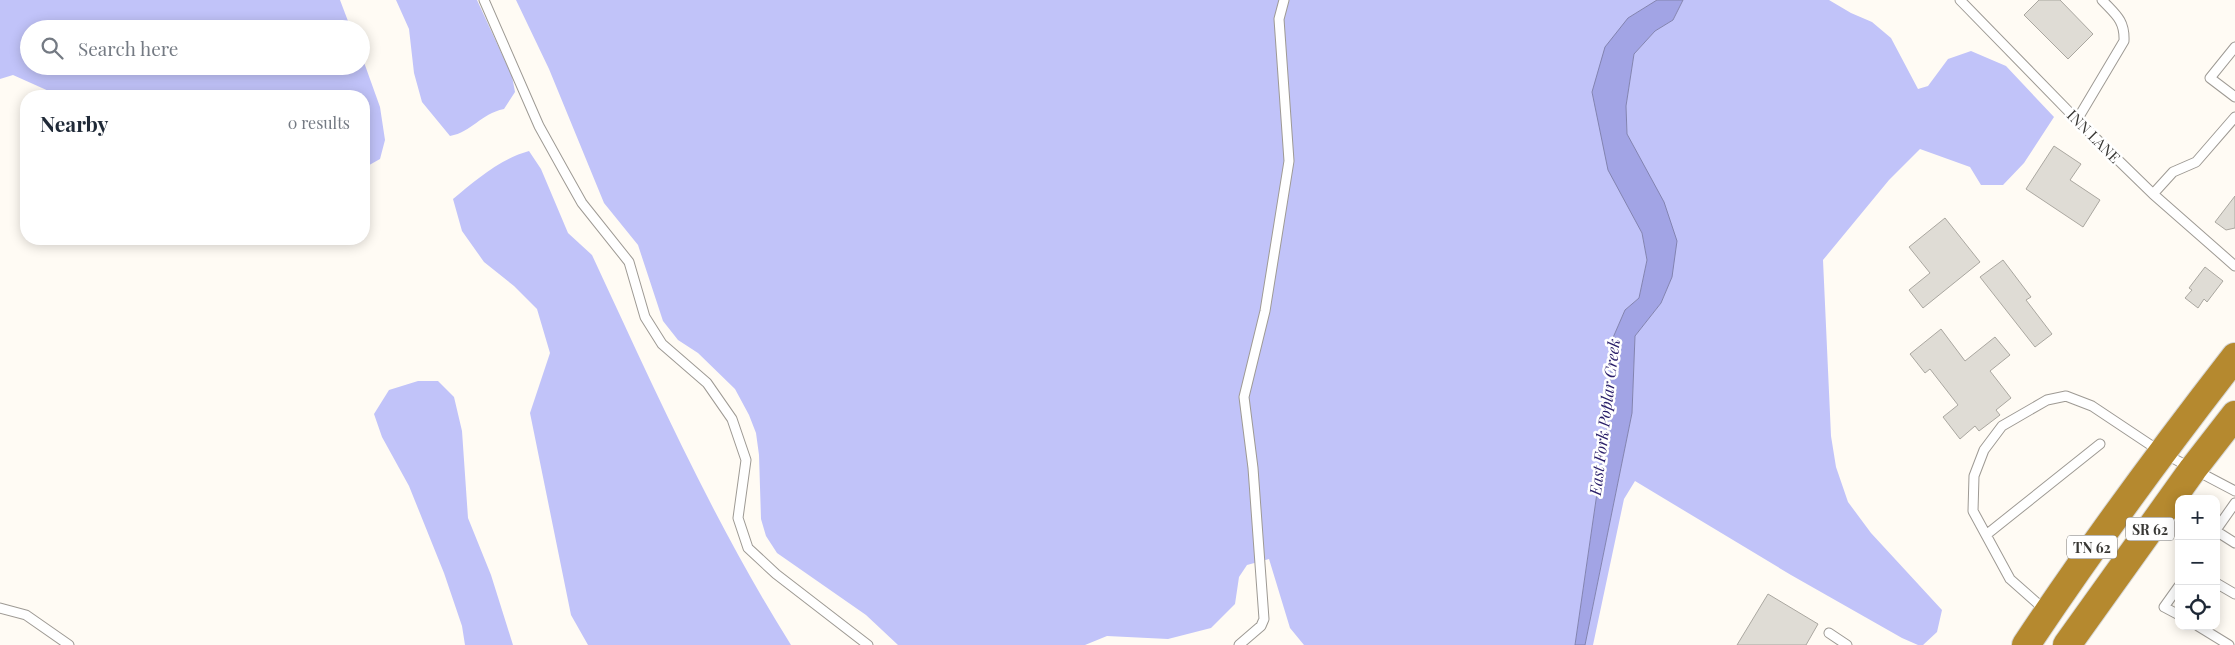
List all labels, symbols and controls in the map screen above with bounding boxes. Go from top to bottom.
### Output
search box [20,20,370,75]
icon: search [38,34,66,62]
text: Search here [78,35,178,61]
street label: INN LANE [2063,105,2125,167]
text: Nearby [40,109,109,137]
text: 0 results [288,112,350,133]
water label: East Fork Poplar Creek [1584,337,1624,498]
map controls [2175,495,2220,630]
button: + [2175,495,2220,540]
road number: SR 62 [2126,518,2174,540]
road number: TN 62 [2067,536,2117,558]
button: − [2175,540,2220,585]
button: locate [2175,585,2220,630]

